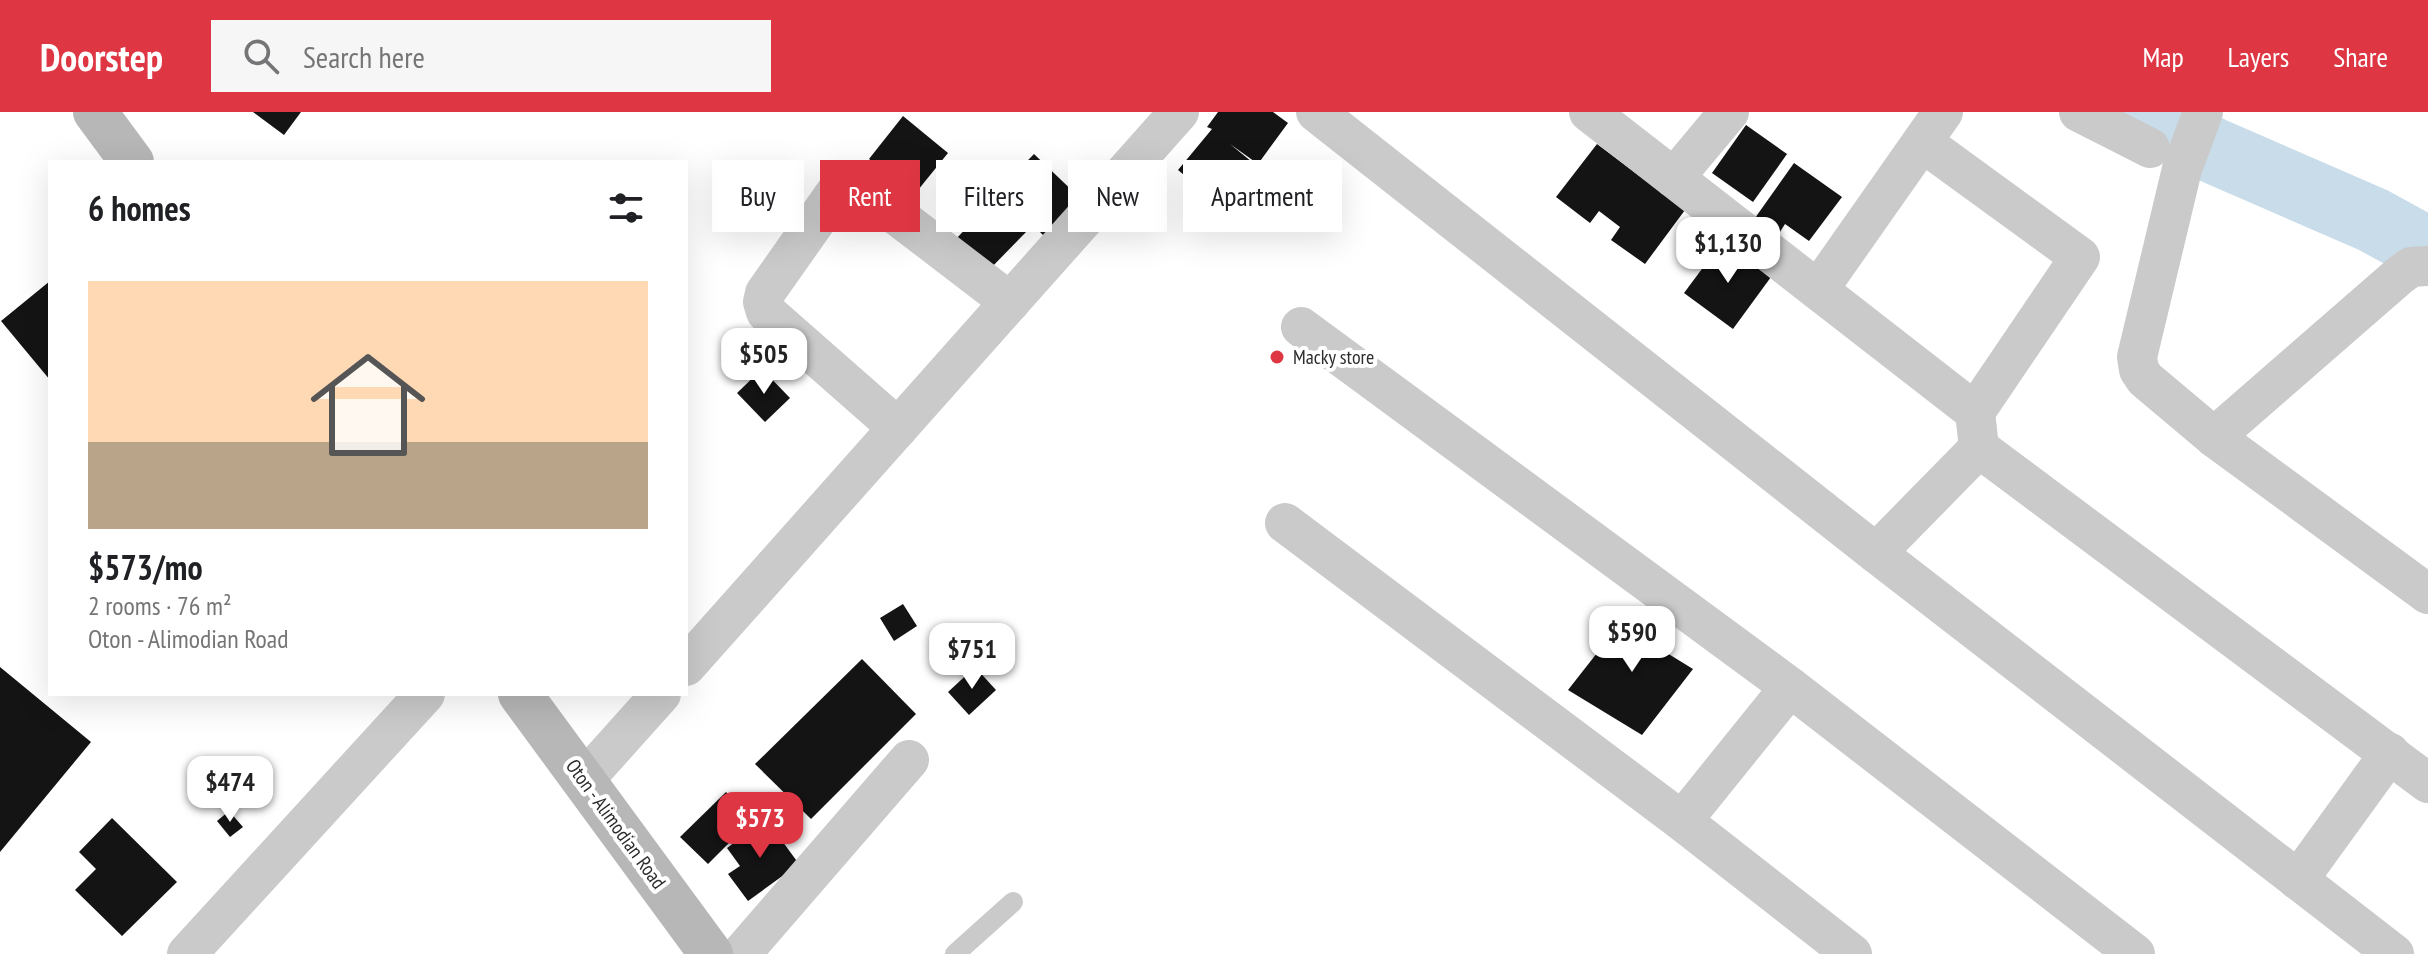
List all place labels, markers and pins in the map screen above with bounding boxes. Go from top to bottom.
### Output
pin: $1,130 [1663,217,1793,285]
pin: $505 [717,328,811,396]
place label: Macky store [1293,344,1374,370]
marker: Macky store [1268,348,1286,366]
pin: $590 [1585,606,1679,674]
pin: $751 [925,623,1019,691]
pin: $474 [183,756,277,824]
pin: $573 [713,792,807,860]

